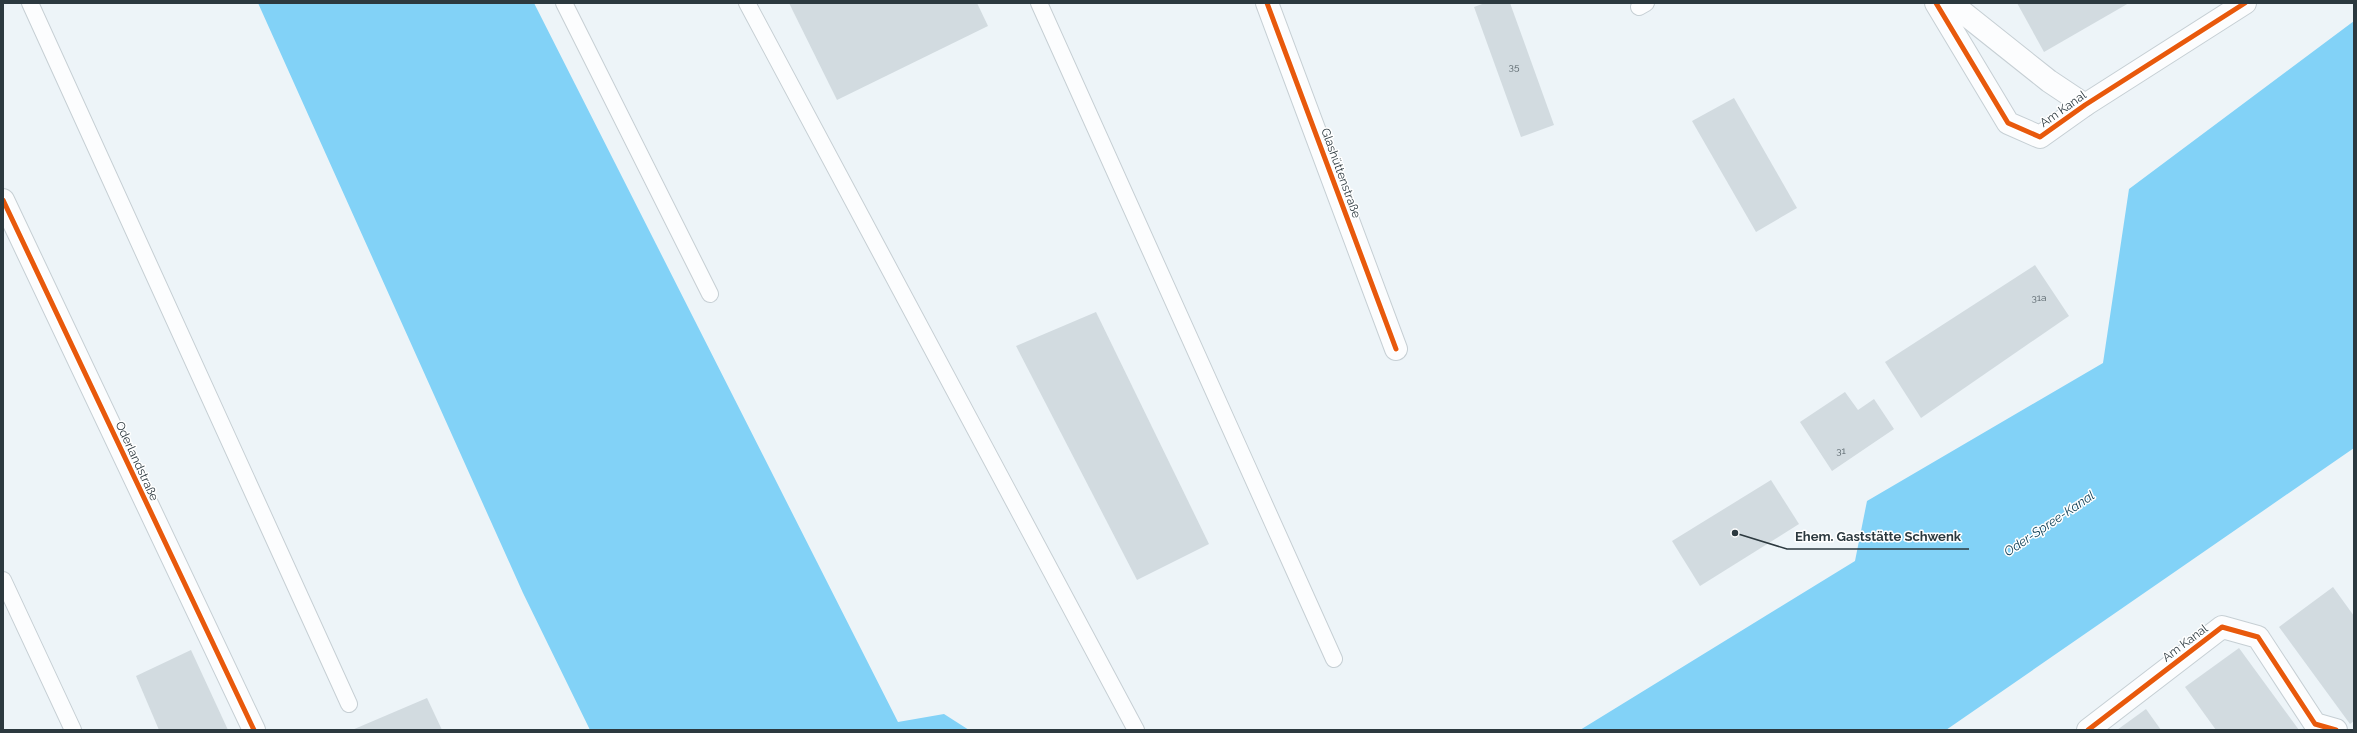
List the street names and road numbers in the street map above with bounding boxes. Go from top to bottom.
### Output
street label: Am Kanal [2037,88,2089,130]
street label: Glashüttenstraße [1318,126,1364,220]
street label: Oderlandstraße [112,419,162,503]
street label: Am Kanal [2160,621,2211,665]

